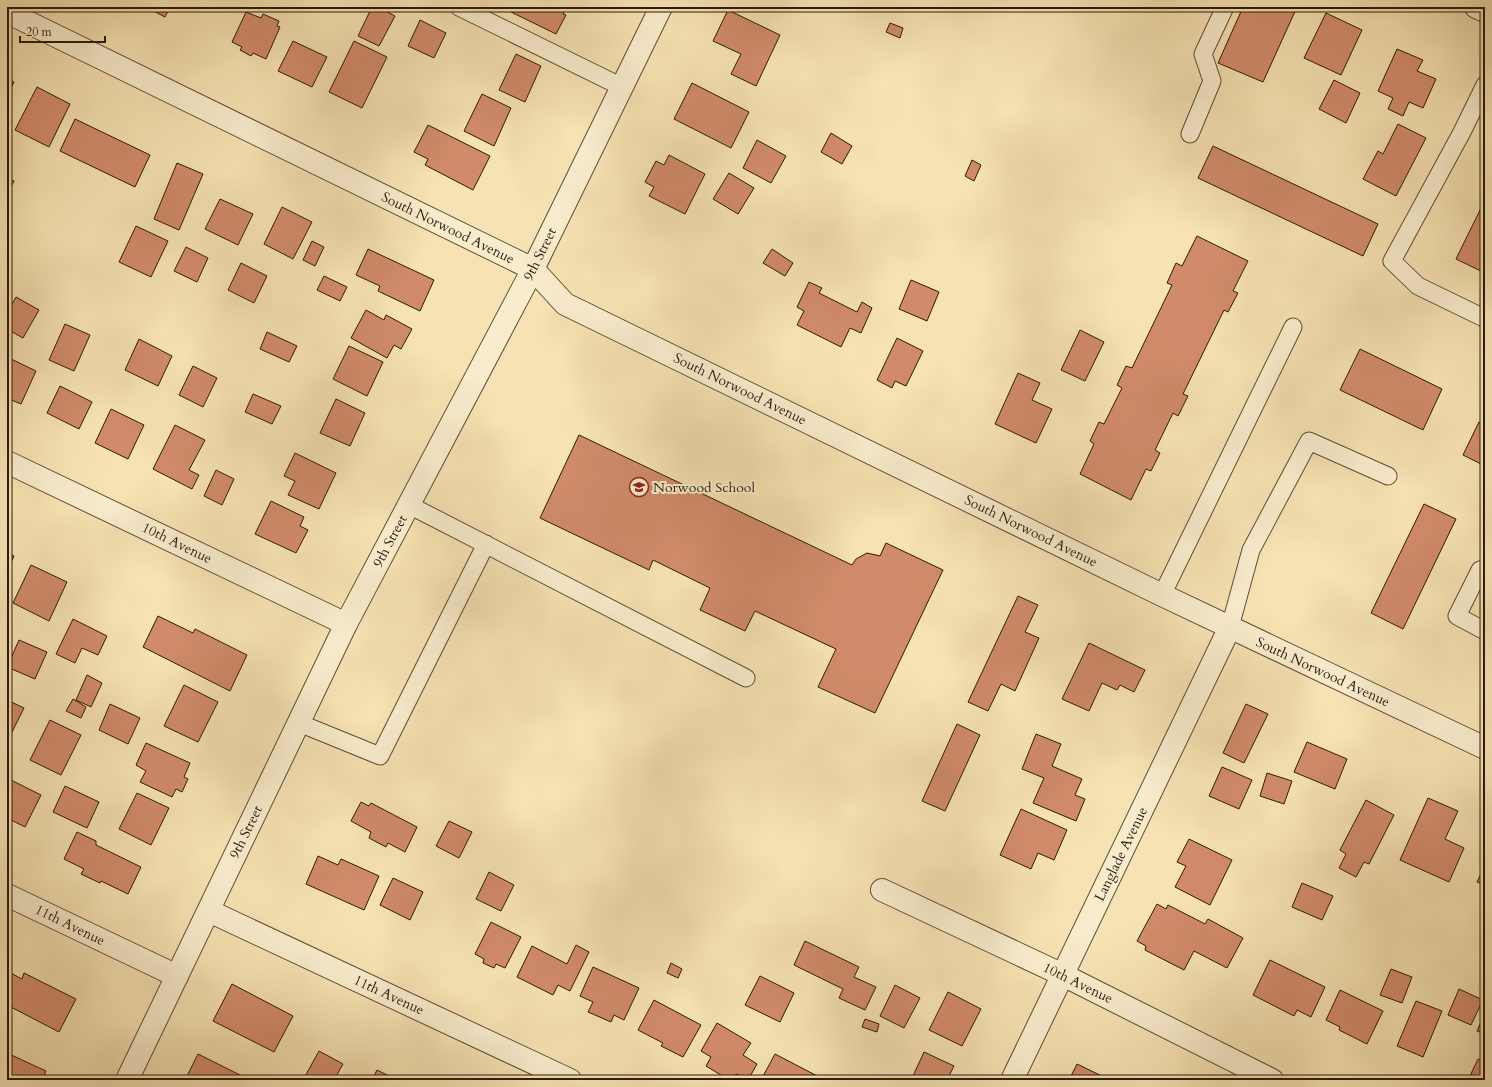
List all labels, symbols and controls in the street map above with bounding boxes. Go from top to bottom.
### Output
scale bar [20,18,105,44]
text: 20 m [26,24,53,40]
street label: South Norwood Avenue [378,188,518,268]
street label: 9th Street [519,224,561,284]
street label: South Norwood Avenue [670,349,810,429]
school or university icon: Norwood School [628,476,650,498]
place label: Norwood School [653,478,755,497]
street label: South Norwood Avenue [961,491,1101,571]
street label: 9th Street [368,511,412,570]
street label: 10th Avenue [139,518,215,568]
street label: South Norwood Avenue [1253,633,1393,711]
street label: 9th Street [225,802,267,862]
street label: Langlade Avenue [1090,804,1152,904]
street label: 11th Avenue [32,900,108,950]
street label: 10th Avenue [1040,958,1116,1008]
street label: 11th Avenue [351,970,427,1020]

